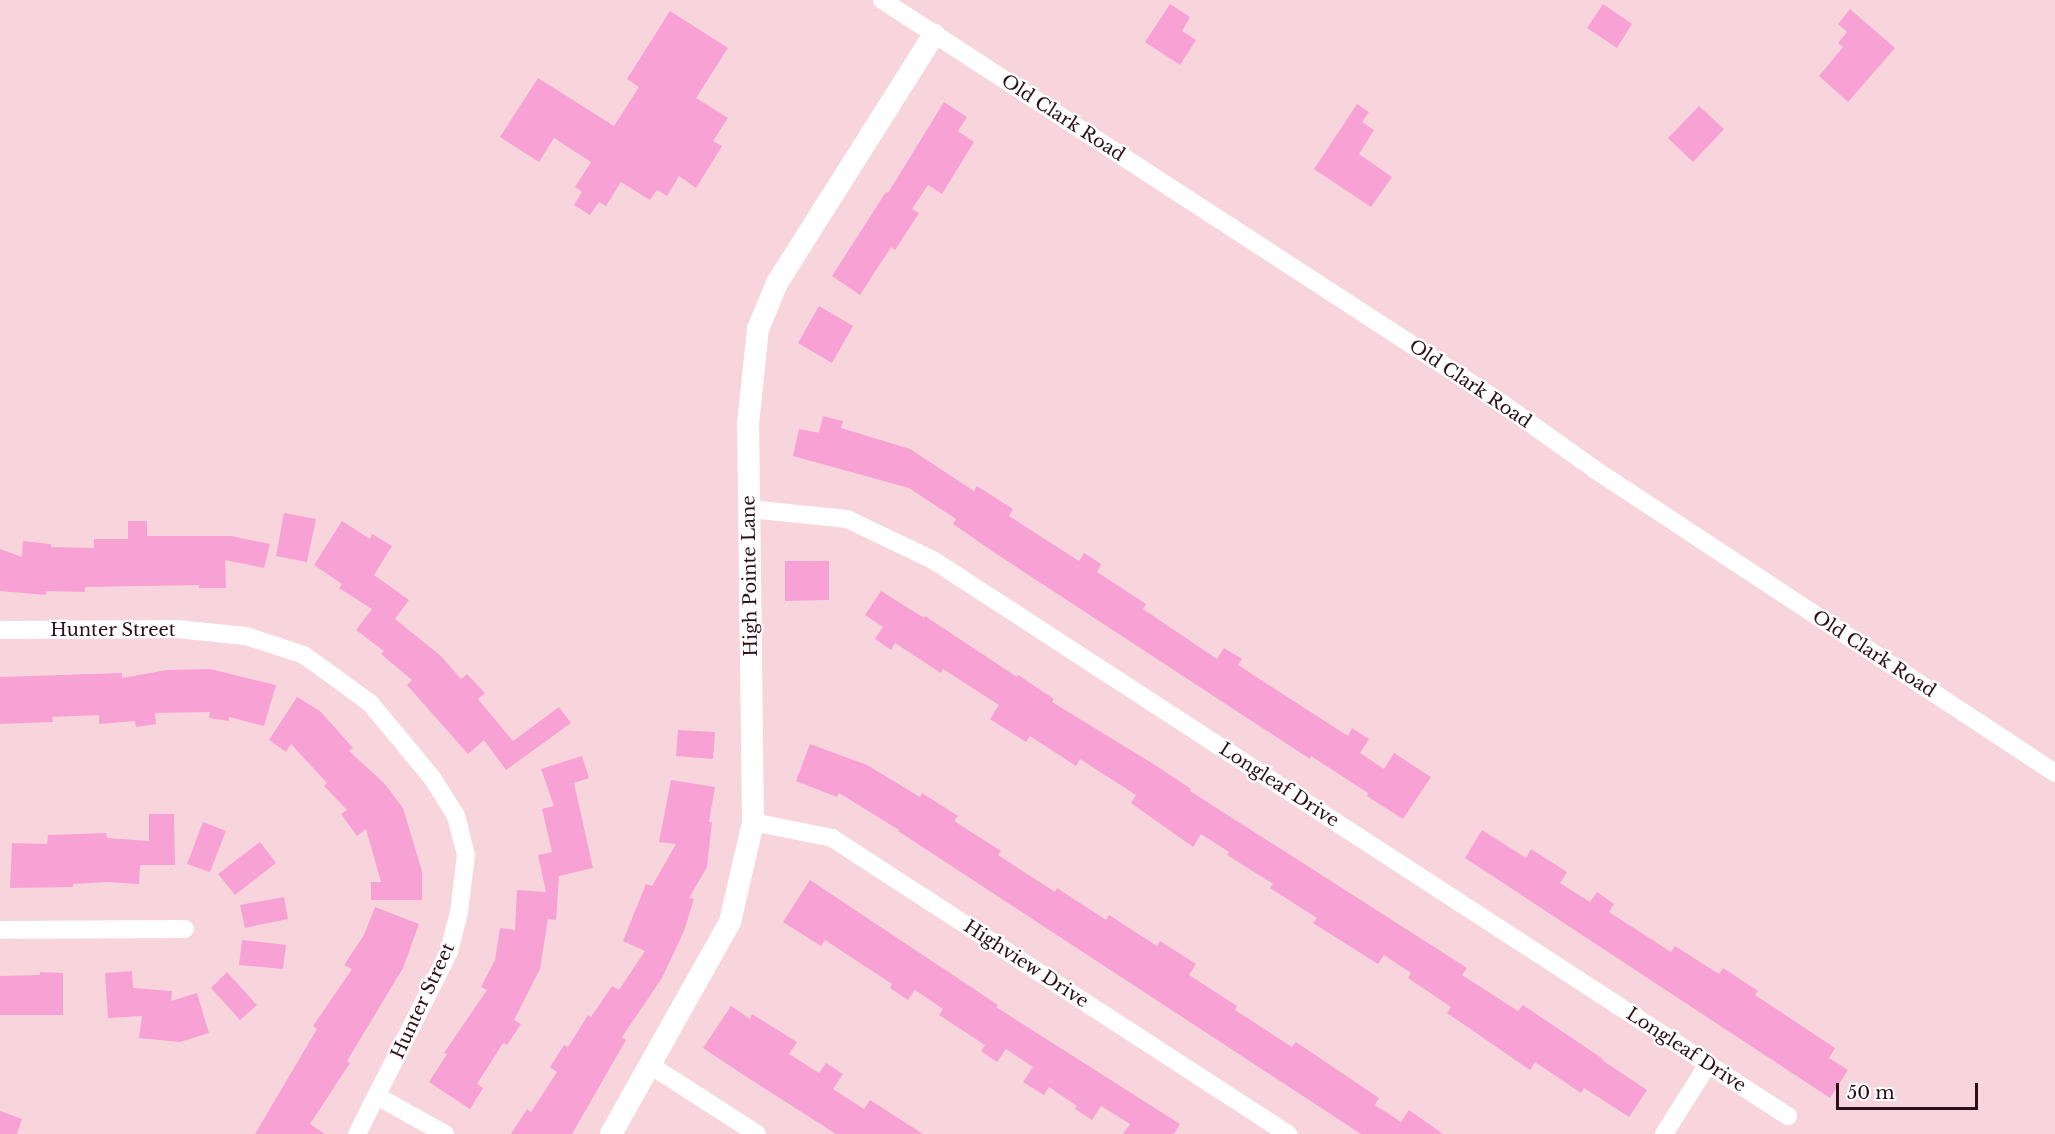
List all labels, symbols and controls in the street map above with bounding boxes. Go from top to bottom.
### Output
street label: Old Clark Road [997,70,1129,166]
street label: Old Clark Road [1405,335,1535,433]
street label: High Pointe Lane [738,495,762,657]
street label: Old Clark Road [1808,606,1940,702]
street label: Hunter Street [50,619,176,641]
street label: Longleaf Drive [1215,738,1343,832]
street label: Highview Drive [959,916,1093,1012]
street label: Hunter Street [387,939,459,1063]
street label: Longleaf Drive [1622,1003,1750,1097]
scale bar [1839,1071,1982,1109]
text: 50 m [1847,1082,1895,1104]

